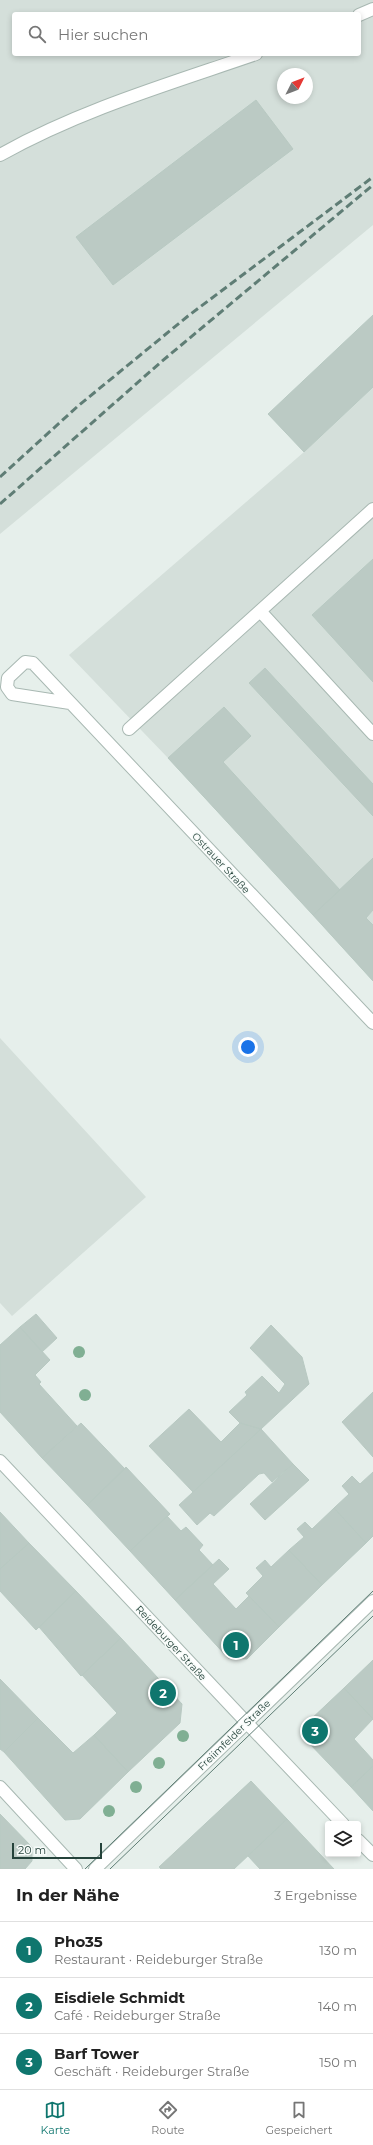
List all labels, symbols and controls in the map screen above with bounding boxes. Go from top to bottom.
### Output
search box [12,12,361,56]
icon: search [26,23,48,45]
text: Hier suchen [58,25,148,44]
north arrow [277,68,313,104]
street label: Ostrauer Straße [189,830,253,896]
your location [238,1037,258,1057]
street label: Reideburger Straße [133,1603,209,1683]
pin: 1 [223,1630,249,1660]
pin: 2 [150,1678,176,1708]
street label: Freiimfelder Straße [195,1697,273,1773]
pin: 3 [302,1716,328,1746]
map controls [325,1821,361,1857]
button: layers [325,1821,361,1857]
scale bar [12,1841,102,1860]
text: 20 m [18,1843,46,1857]
text: In der Nähe [16,1885,120,1905]
text: 3 Ergebnisse [274,1887,357,1903]
text: Pho35 [54,1932,103,1951]
text: 1 [26,1942,32,1958]
text: 130 m [319,1942,357,1958]
text: Restaurant · Reideburger Straße [54,1951,263,1967]
text: Eisdiele Schmidt [54,1988,185,2007]
text: 2 [25,1998,33,2014]
text: 140 m [318,1998,357,2014]
text: Café · Reideburger Straße [54,2007,221,2023]
text: Barf Tower [54,2044,139,2063]
text: 3 [25,2054,33,2070]
text: 150 m [319,2054,357,2070]
text: Geschäft · Reideburger Straße [54,2063,249,2079]
tab: Karte [41,2099,70,2137]
tab: Route [151,2099,184,2137]
tab: Gespeichert [266,2099,332,2137]

